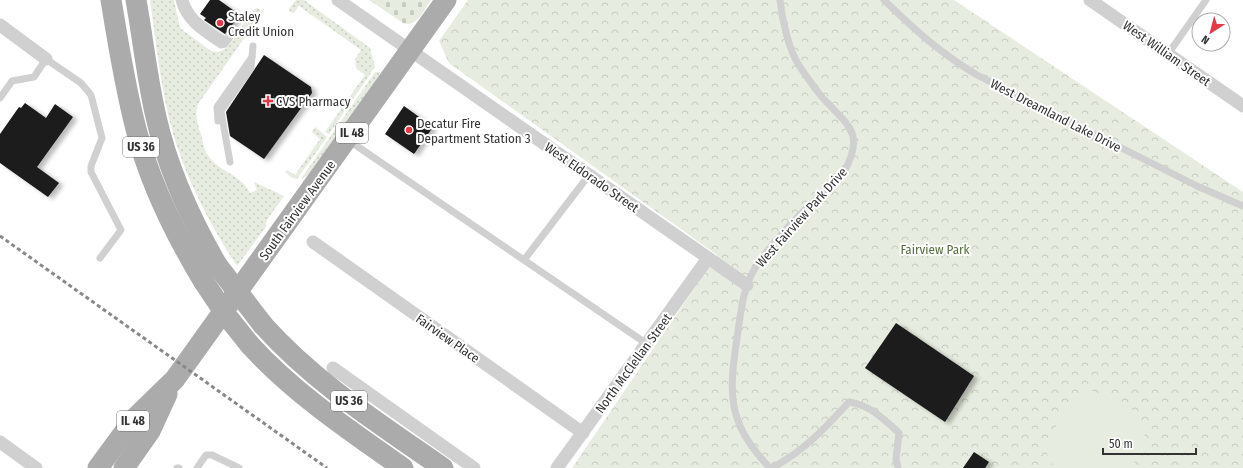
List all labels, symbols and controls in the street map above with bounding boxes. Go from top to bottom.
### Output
place label: Staley Credit Union [228,9,294,39]
north arrow [1191,12,1231,52]
marker: Staley Credit Union [215,18,225,28]
street label: West William Street [1120,18,1214,90]
text: N [1199,32,1212,47]
street label: West Dreamland Lake Drive [988,76,1124,155]
place label: CVS Pharmacy [276,94,351,109]
marker: CVS Pharmacy [263,96,273,106]
place label: Decatur Fire Department Station 3 [417,116,531,146]
road number: IL 48 [336,123,368,143]
marker: Decatur Fire Department Station 3 [404,125,414,135]
road number: US 36 [123,137,159,157]
street label: West Eldorado Street [542,139,642,216]
street label: South Fairview Avenue [256,158,339,263]
street label: West Fairview Park Drive [753,164,850,270]
park label: Fairview Park [900,242,971,257]
street label: North McClellan Street [592,310,675,416]
street label: Fairview Place [413,311,482,366]
road number: US 36 [331,391,367,411]
road number: IL 48 [117,411,149,431]
scale bar [1103,430,1196,456]
text: 50 m [1109,437,1133,451]

